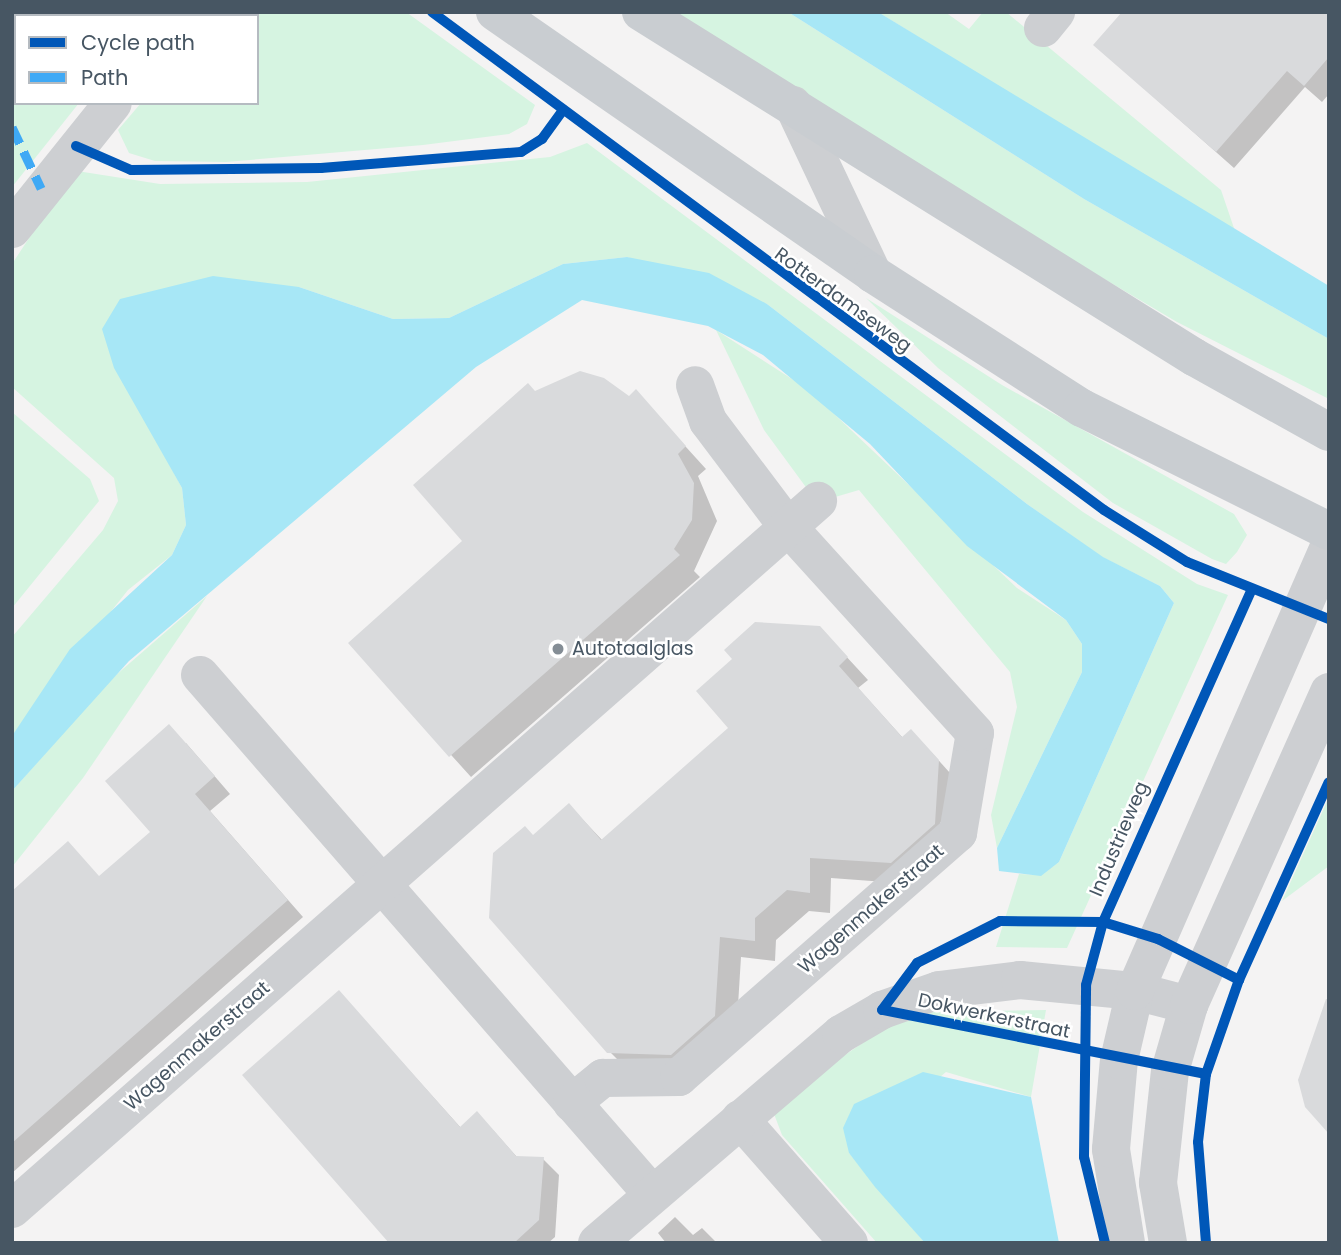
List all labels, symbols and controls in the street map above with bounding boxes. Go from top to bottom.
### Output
legend [14,14,259,105]
text: Cycle path [81,28,195,57]
text: Path [81,63,128,92]
street label: Rotterdamseweg [770,243,916,357]
place label: Autotaalglas [572,638,694,660]
marker: Autotaalglas [550,641,566,657]
street label: Industrieweg [1085,778,1153,900]
street label: Wagenmakerstraat [793,839,949,979]
street label: Wagenmakerstraat [119,976,275,1116]
street label: Dokwerkerstraat [916,989,1072,1043]

